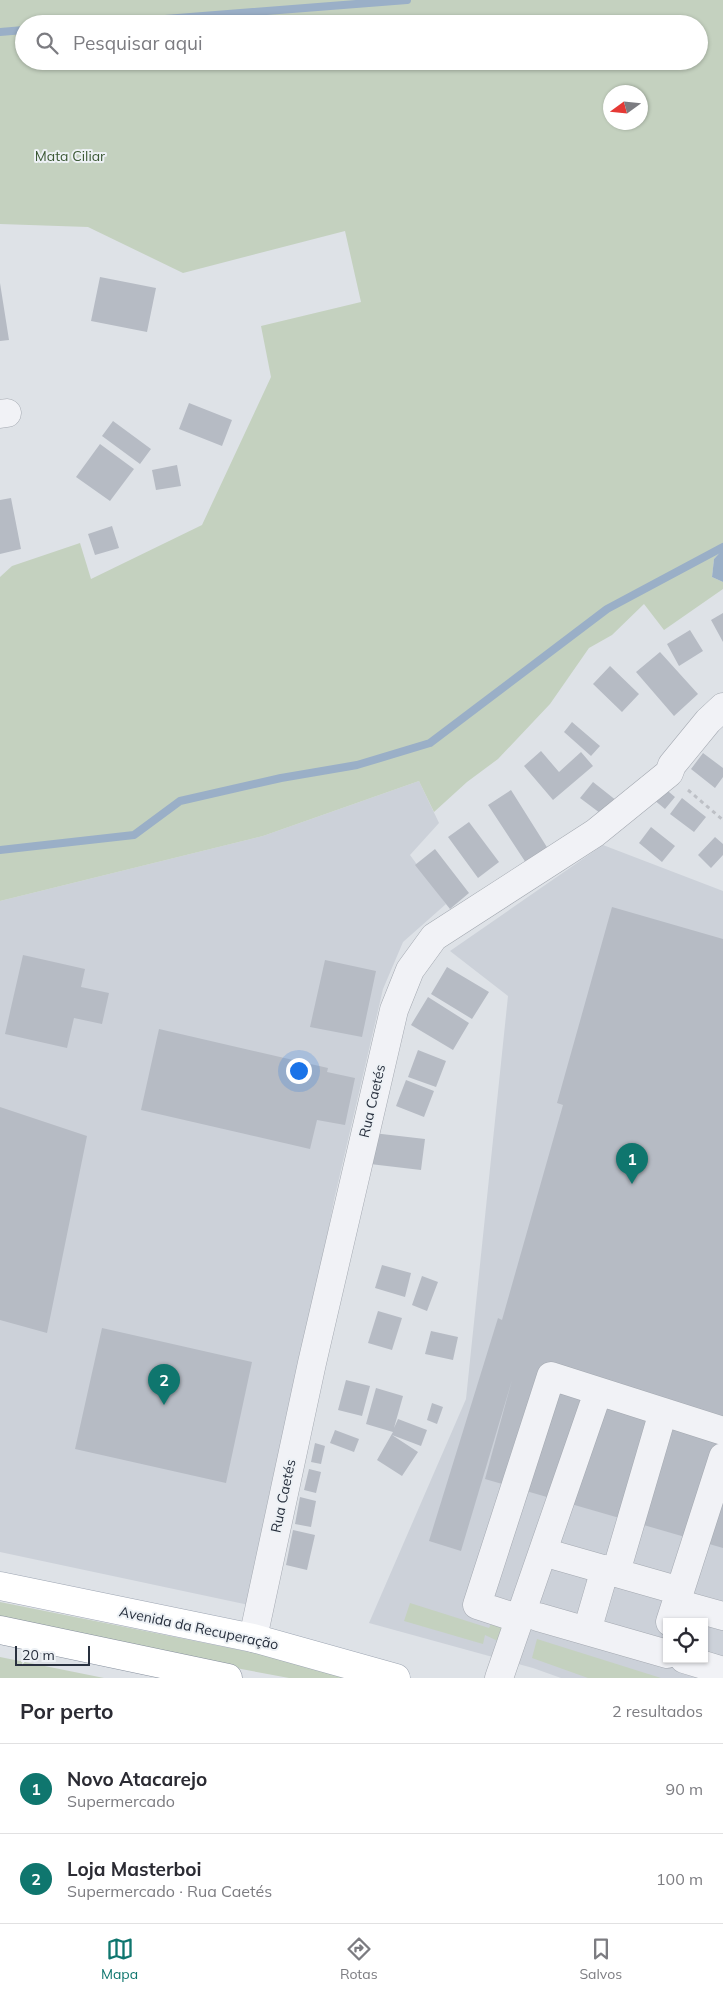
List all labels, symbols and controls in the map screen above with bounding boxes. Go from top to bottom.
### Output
search box [15,15,708,70]
icon: search [33,29,61,57]
text: Pesquisar aqui [73,31,203,55]
north arrow [603,85,648,130]
park label: Mata Ciliar [35,147,106,165]
your location [286,1058,312,1084]
street label: Rua Caetés [355,1063,389,1139]
pin: 1 [616,1143,648,1184]
pin: 2 [148,1364,180,1405]
street label: Rua Caetés [266,1458,300,1534]
street label: Avenida da Recuperação [118,1602,280,1654]
map controls [663,1618,708,1663]
button: locate [663,1618,708,1663]
scale bar [15,1643,90,1666]
text: 20 m [22,1646,55,1664]
text: Por perto [20,1698,114,1724]
text: 2 resultados [612,1701,703,1721]
text: Novo Atacarejo [67,1767,207,1791]
text: 1 [31,1779,41,1799]
text: 90 m [666,1779,703,1799]
text: Supermercado [67,1791,175,1811]
text: Loja Masterboi [67,1857,201,1881]
text: 2 [31,1869,41,1889]
text: 100 m [656,1869,703,1889]
text: Supermercado · Rua Caetés [67,1881,272,1901]
tab: Mapa [101,1935,138,1983]
tab: Rotas [340,1935,378,1983]
tab: Salvos [579,1935,622,1983]

